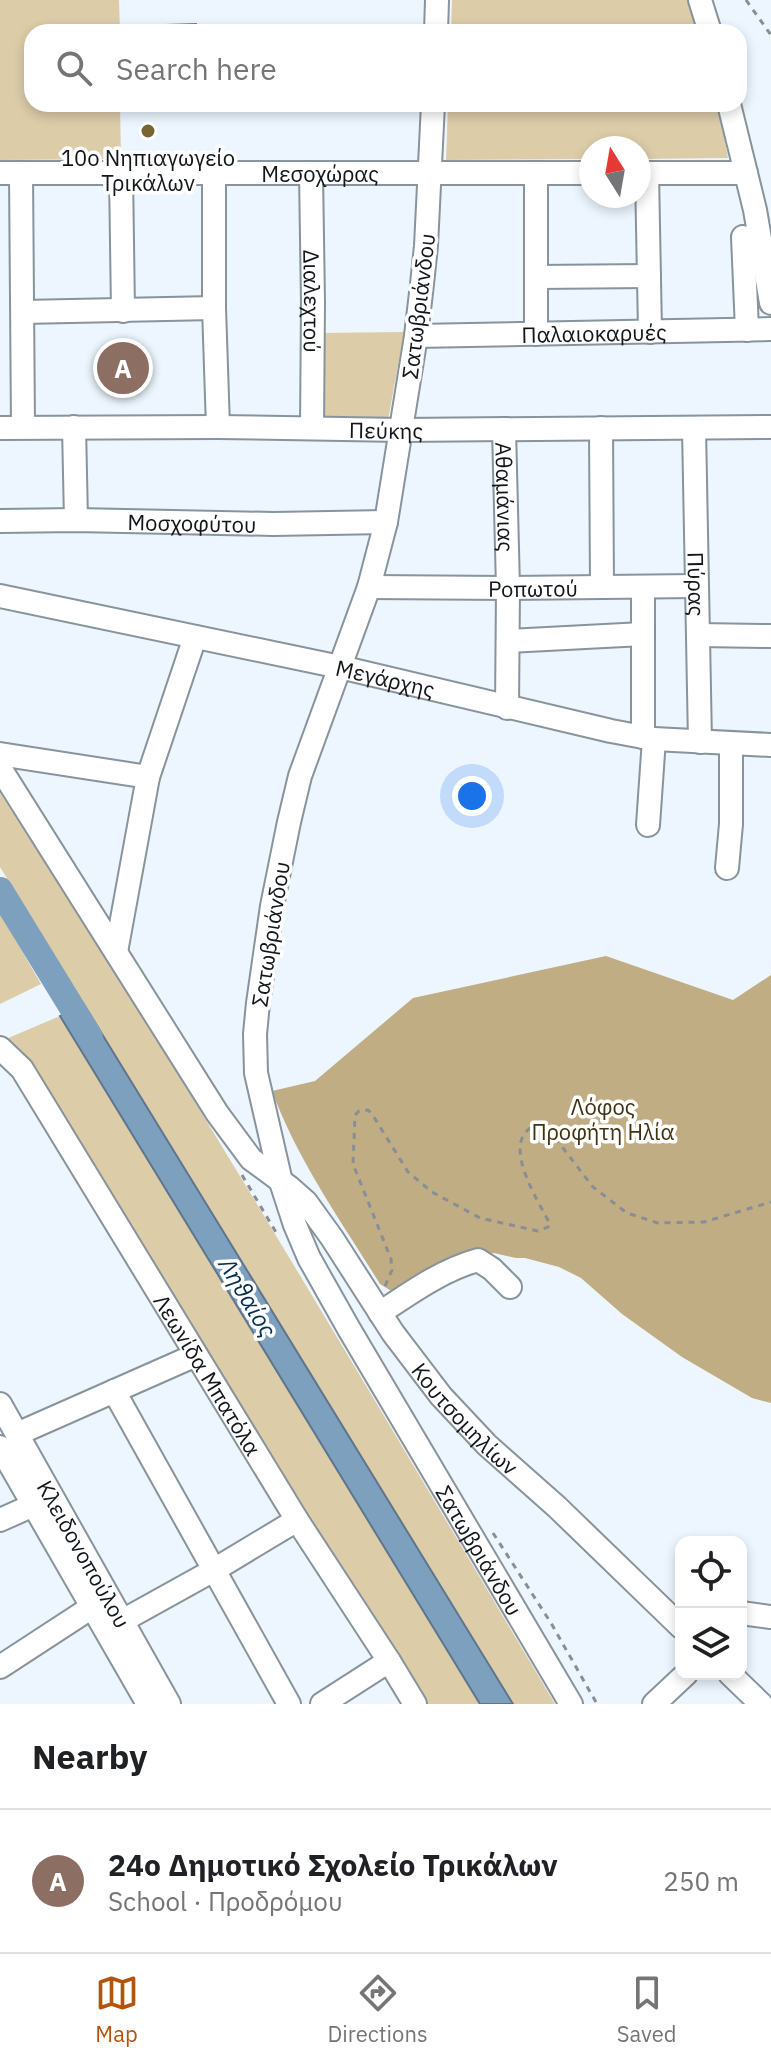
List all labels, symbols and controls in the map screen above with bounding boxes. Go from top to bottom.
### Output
search box [24,24,747,112]
icon: search [52,46,96,90]
text: Search here [116,49,277,88]
marker: 10ο Νηπιαγωγείο Τρικάλων [139,122,157,140]
north arrow [579,136,651,208]
place label: 10ο Νηπιαγωγείο Τρικάλων [61,143,235,197]
street label: Μεσοχώρας [261,159,379,188]
street label: Σατωβριάνδου [395,232,441,380]
street label: Διαλεχτού [298,249,328,353]
street label: Παλαιοκαρυές [521,317,667,348]
pin: A [97,338,149,398]
street label: Πεύκης [349,415,423,445]
street label: Αθαμάνιας [490,442,522,552]
street label: Μοσχοφύτου [127,507,257,538]
street label: Πύρας [682,551,712,616]
street label: Ροπωτού [488,573,578,603]
street label: Μεγάρχης [333,652,438,703]
your location [452,776,492,816]
street label: Σατωβριάνδου [244,859,296,1009]
park label: Λόφος Προφήτη Ηλία [531,1092,675,1146]
water label: Ληθαίος [211,1250,285,1343]
street label: Λεωνίδα Μπατόλα [148,1288,268,1460]
street label: Κουτσομηλίων [406,1356,525,1481]
street label: Κλειδονοπούλου [31,1475,138,1633]
street label: Σατωβριάνδου [430,1480,530,1621]
map controls [675,1536,747,1680]
button: locate [675,1536,747,1608]
button: layers [675,1608,747,1680]
text: Nearby [32,1734,147,1778]
text: 24ο Δημοτικό Σχολείο Τρικάλων [108,1845,558,1884]
text: A [49,1864,67,1898]
text: 250 m [663,1864,739,1898]
text: School · Προδρόμου [108,1884,343,1918]
tab: Map [95,1971,139,2048]
tab: Directions [328,1971,428,2048]
tab: Saved [617,1971,676,2048]

